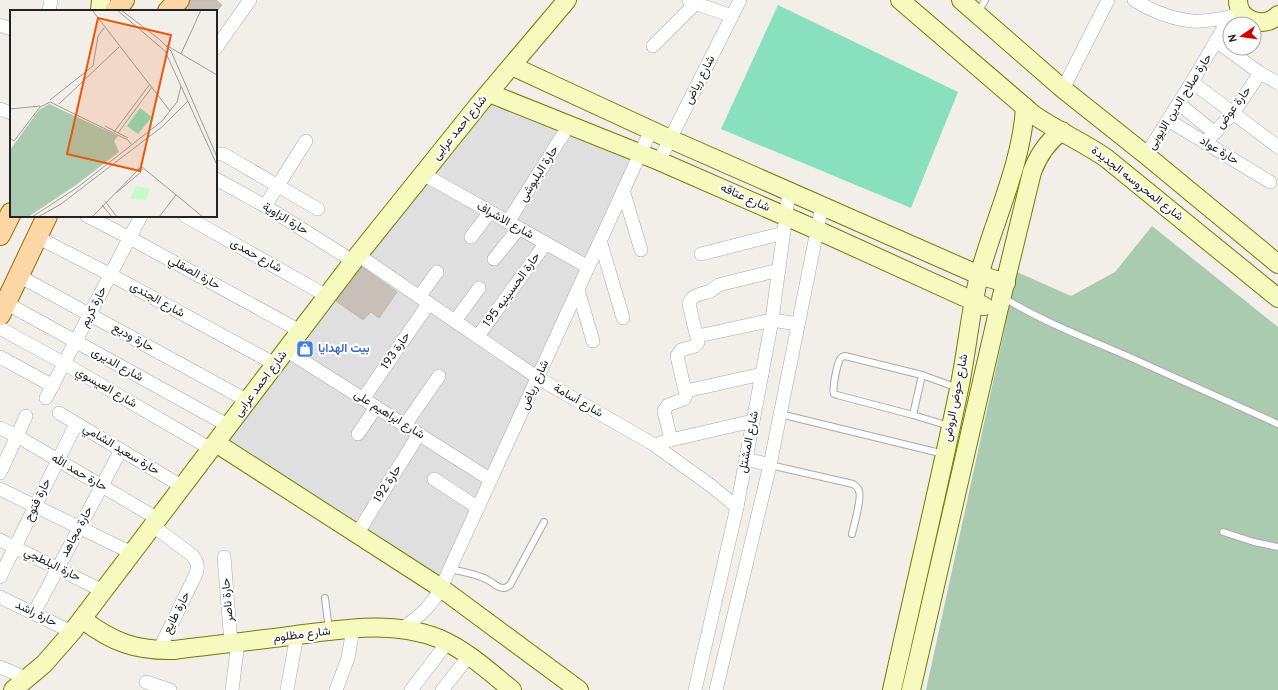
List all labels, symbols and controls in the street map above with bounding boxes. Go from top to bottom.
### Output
inset map [10,10,217,217]
north arrow [1222,16,1262,56]
text: N [1226,33,1241,43]
street label: حارة صلاح الدين الايوبى [1144,51,1216,153]
street label: شارع رياض [681,53,719,107]
street label: حارة عوض [1213,83,1255,133]
street label: شارع احمد عرابى [429,92,491,164]
street label: حارة عواد [1196,133,1242,169]
street label: حارة البلبوشى [515,143,563,205]
street label: شارع المحروسه الجديدة [1088,143,1186,225]
street label: شارع عتاقه [718,180,772,216]
street label: حارة الزاوية [259,199,311,239]
street label: شارع الاشراف [474,199,536,243]
street label: شارع حمدى [227,235,285,277]
street label: حارة الحسينيه 195 [480,250,544,330]
street label: حارة الصقلي [165,252,223,295]
street label: شارع الجندى [127,278,187,322]
street label: حارة كريم [77,284,111,330]
street label: حارة وديع [109,320,157,356]
street label: حارة 193 [378,329,414,373]
shop icon: بيت الهدايا [295,339,315,359]
place label: بيت الهدايا [318,341,370,357]
street label: شارع الديرى [88,344,146,386]
street label: شارع احمد عرابى [231,348,291,420]
street label: شارع حوض الروض [940,353,972,443]
street label: شارع رياض [517,358,553,412]
street label: شارع العيسوي [72,364,140,413]
street label: شارع أسامة [550,380,606,422]
street label: شارع ابراهيم على [350,387,428,443]
street label: شارع المشتل [735,410,763,474]
street label: حارة سعيد الشامي [79,421,162,480]
street label: حارة حمد الله [48,451,110,495]
street label: حارة 192 [370,462,406,506]
street label: حارة فتوح [21,476,55,524]
street label: حارة مجاهد [57,504,97,560]
street label: حارة البلطجي [21,544,83,586]
street label: حارة ناصر [218,577,238,624]
street label: حارة طايع [160,589,194,637]
street label: حارة راشد [12,597,60,631]
street label: شارع مظلوم [272,624,332,646]

